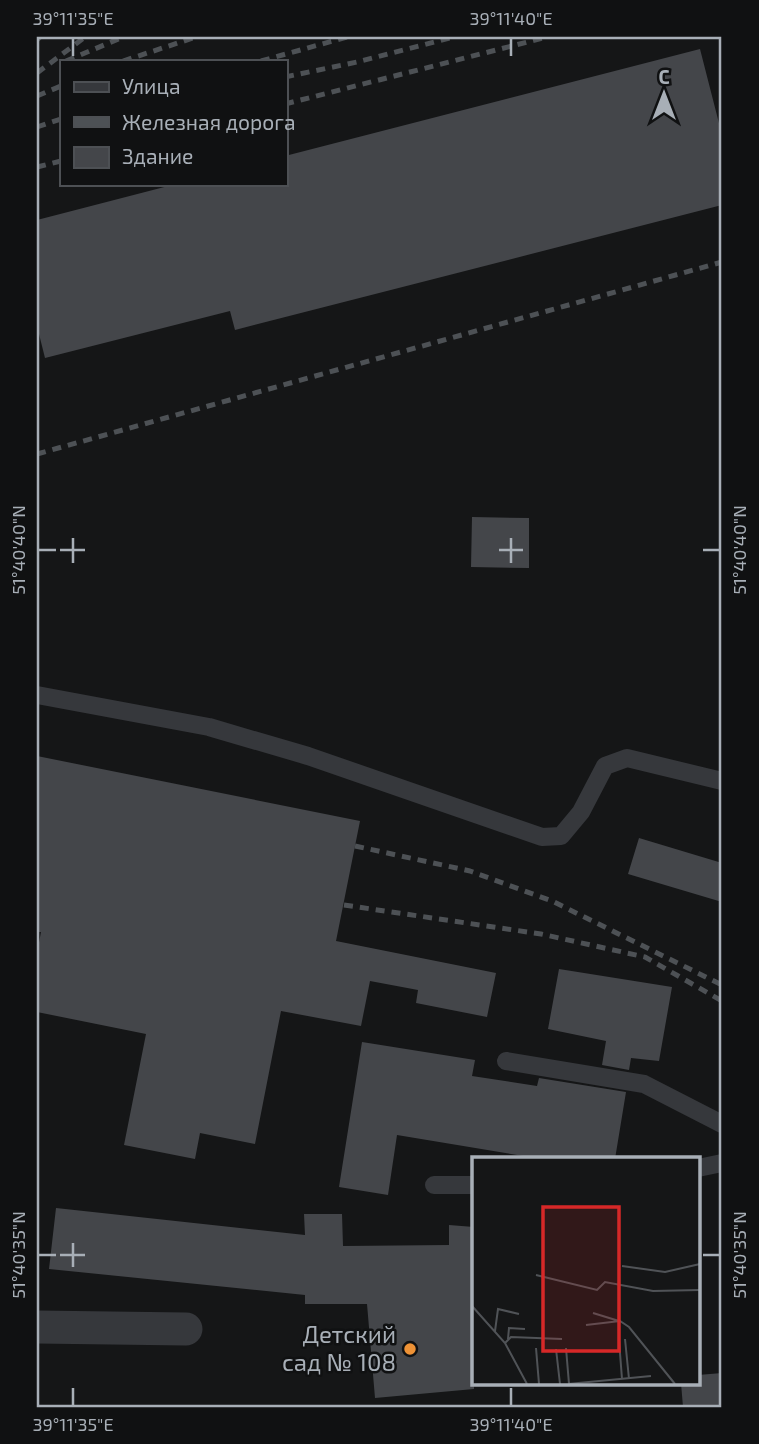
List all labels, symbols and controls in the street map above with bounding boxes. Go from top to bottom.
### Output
text: 39°11'35"E [32,7,114,29]
text: 39°11'40"E [470,7,552,29]
legend [60,60,287,186]
north arrow [630,60,700,130]
text: С [658,65,670,88]
text: Улица [122,73,181,98]
text: Железная дорога [122,109,295,134]
text: Здание [122,143,193,168]
text: 51°40'40"N [7,505,29,595]
text: 51°40'40"N [728,505,750,595]
inset map [472,1157,700,1384]
text: 51°40'35"N [7,1211,29,1299]
text: 51°40'35"N [728,1211,750,1299]
place label: Детский сад № 108 [282,1319,396,1376]
marker: Детский сад № 108 [402,1341,418,1357]
text: 39°11'35"E [32,1413,114,1435]
text: 39°11'40"E [470,1413,552,1435]

